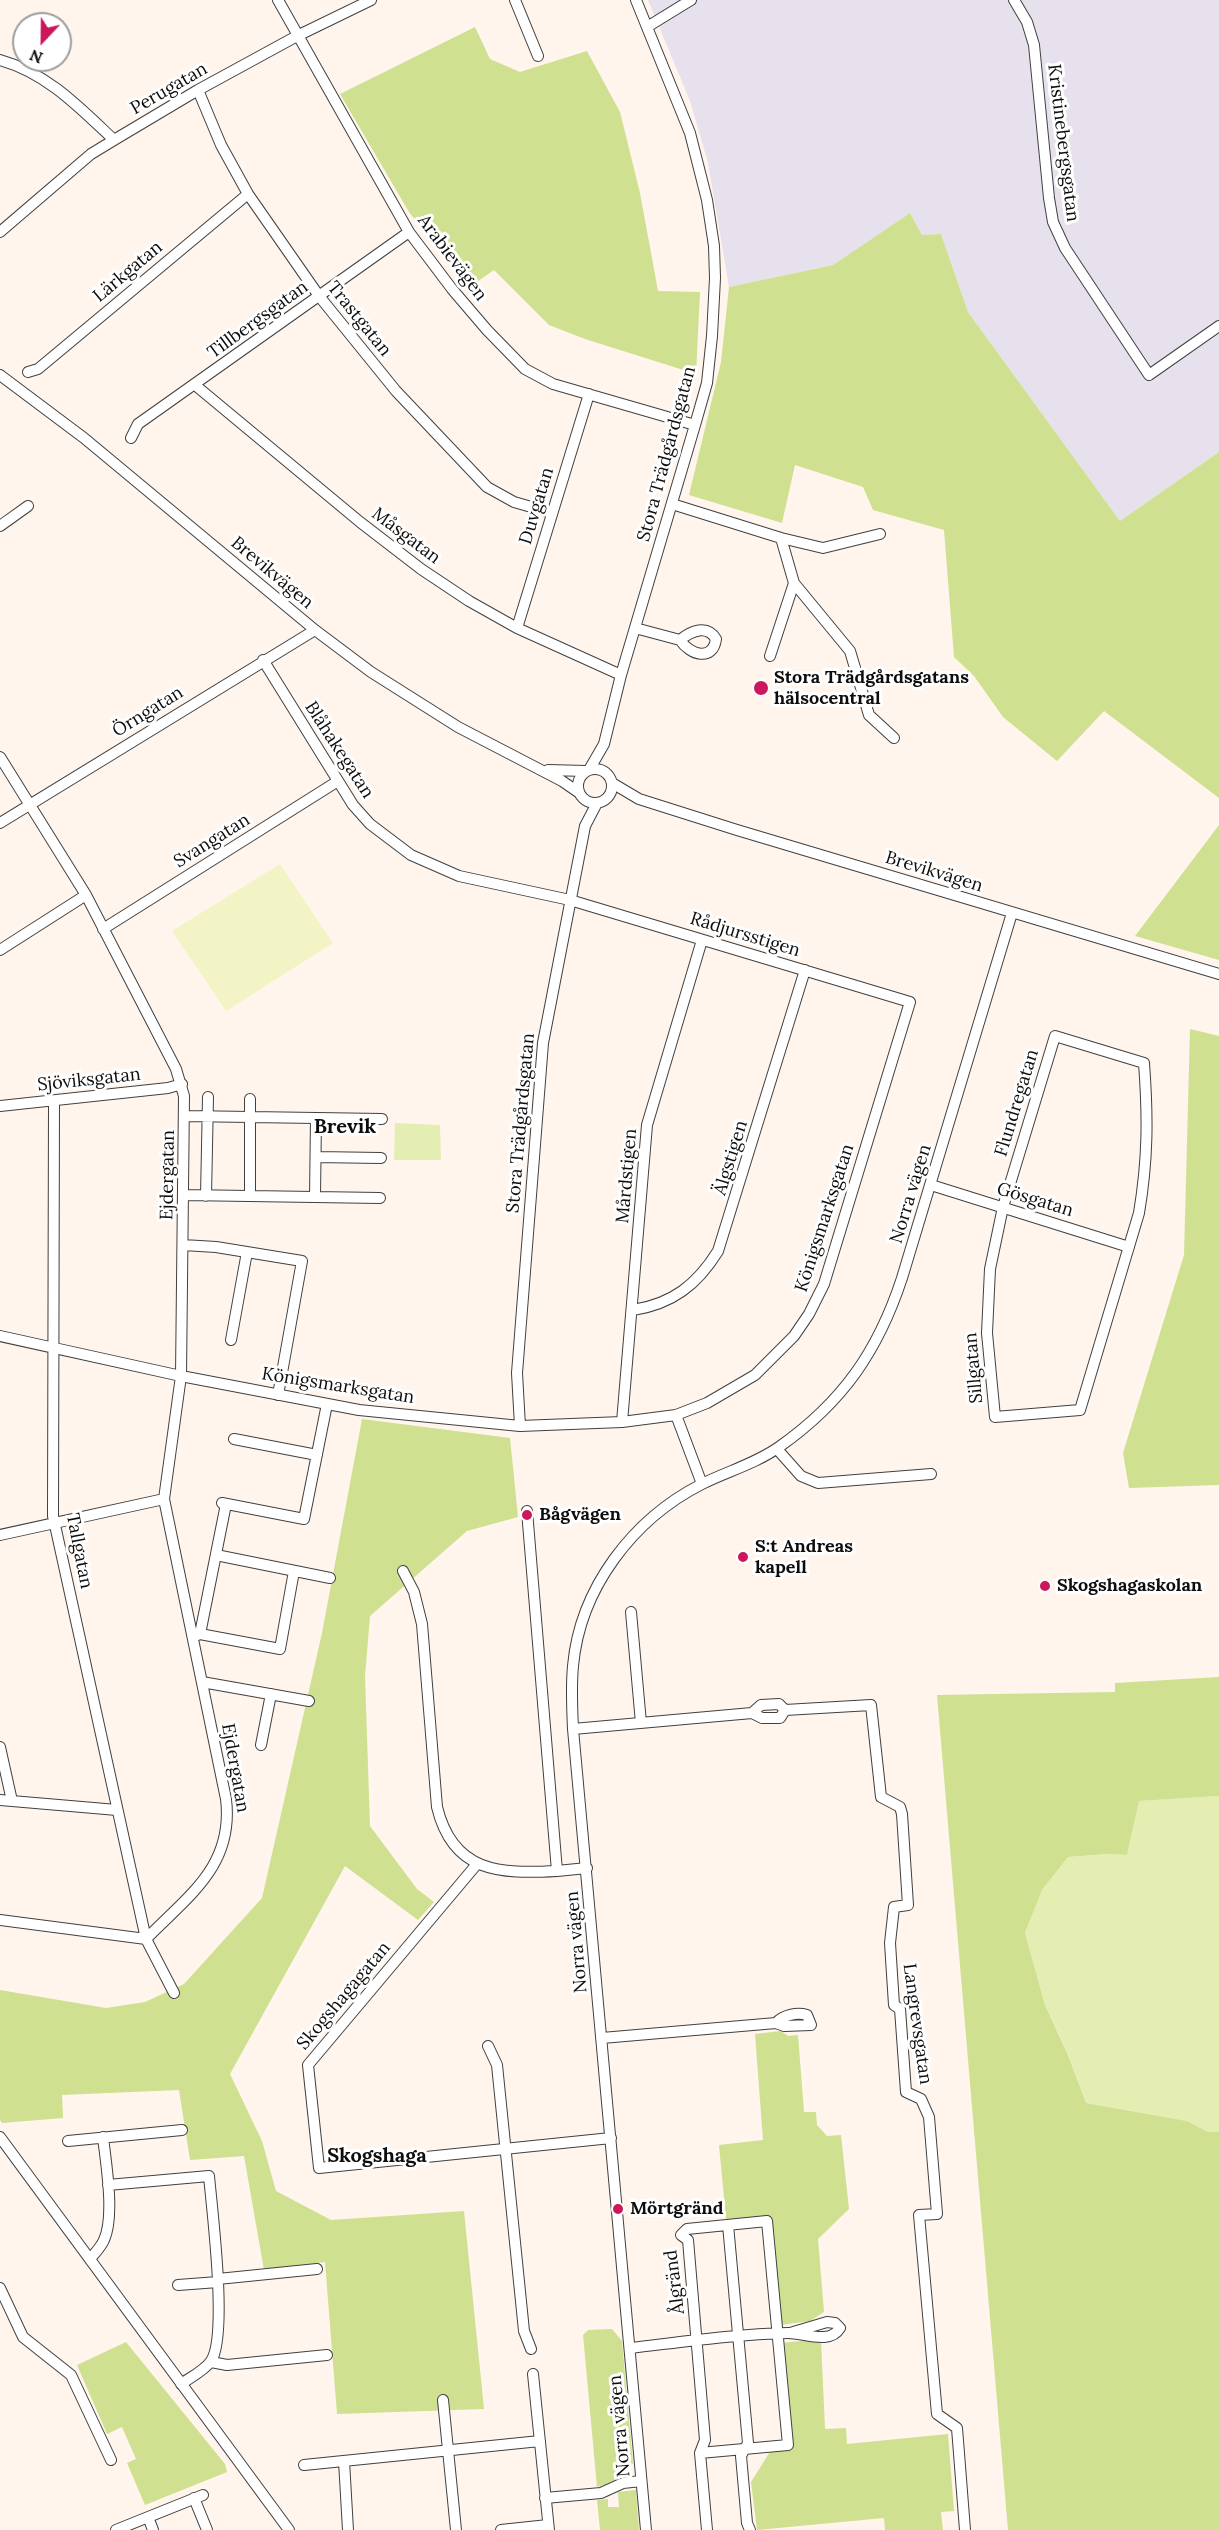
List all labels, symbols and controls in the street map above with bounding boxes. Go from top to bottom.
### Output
north arrow [12,12,72,72]
text: N [27,45,45,68]
street label: Perugatan [127,58,211,120]
street label: Kristinebergsgatan [1043,63,1083,223]
street label: Arabievägen [413,211,491,305]
street label: Lärkgatan [89,237,167,307]
street label: Tillbergsgatan [204,276,312,364]
street label: Trastgatan [322,277,396,361]
street label: Stora Trädgårdsgatan [633,364,701,544]
street label: Duvgatan [515,465,559,547]
street label: Måsgatan [367,503,445,569]
street label: Brevikvägen [226,532,318,614]
place label: Stora Trädgårdsgatans hälsocentral [774,667,969,710]
marker: Stora Trädgårdsgatans hälsocentral [752,679,770,697]
street label: Örngatan [109,682,187,742]
street label: Blåhakegatan [300,698,378,802]
street label: Svangatan [170,809,254,873]
street label: Brevikvägen [883,847,985,897]
street label: Rådjursstigen [687,908,803,962]
street label: Stora Trädgårdsgatan [502,1032,540,1214]
street label: Flundregatan [990,1047,1044,1159]
street label: Sjöviksgatan [36,1064,142,1096]
district label: Brevik [314,1115,376,1139]
street label: Älgstigen [709,1118,753,1198]
street label: Mårdstigen [612,1128,642,1224]
street label: Ejdergatan [156,1130,180,1220]
street label: Königsmarksgatan [791,1141,859,1295]
street label: Norra vägen [886,1142,936,1246]
street label: Gösgatan [994,1178,1076,1222]
street label: Sillgatan [960,1332,988,1404]
street label: Königsmarksgatan [260,1363,416,1409]
place label: Bågvägen [539,1504,621,1526]
marker: Bågvägen [520,1508,534,1522]
street label: Tallgatan [61,1511,97,1591]
place label: S:t Andreas kapell [755,1536,853,1578]
marker: S:t Andreas kapell [736,1550,750,1564]
place label: Skogshagaskolan [1057,1575,1202,1597]
marker: Skogshagaskolan [1038,1579,1052,1593]
street label: Ejdergatan [217,1722,253,1814]
street label: Norra vägen [562,1890,592,1994]
street label: Skogshagagatan [293,1938,395,2054]
street label: Langrevsgatan [898,1962,936,2086]
district label: Skogshaga [327,2144,427,2168]
place label: Mörtgränd [630,2198,724,2220]
marker: Mörtgränd [611,2202,625,2216]
street label: Ålgränd [660,2249,690,2315]
street label: Norra vägen [605,2374,635,2478]

